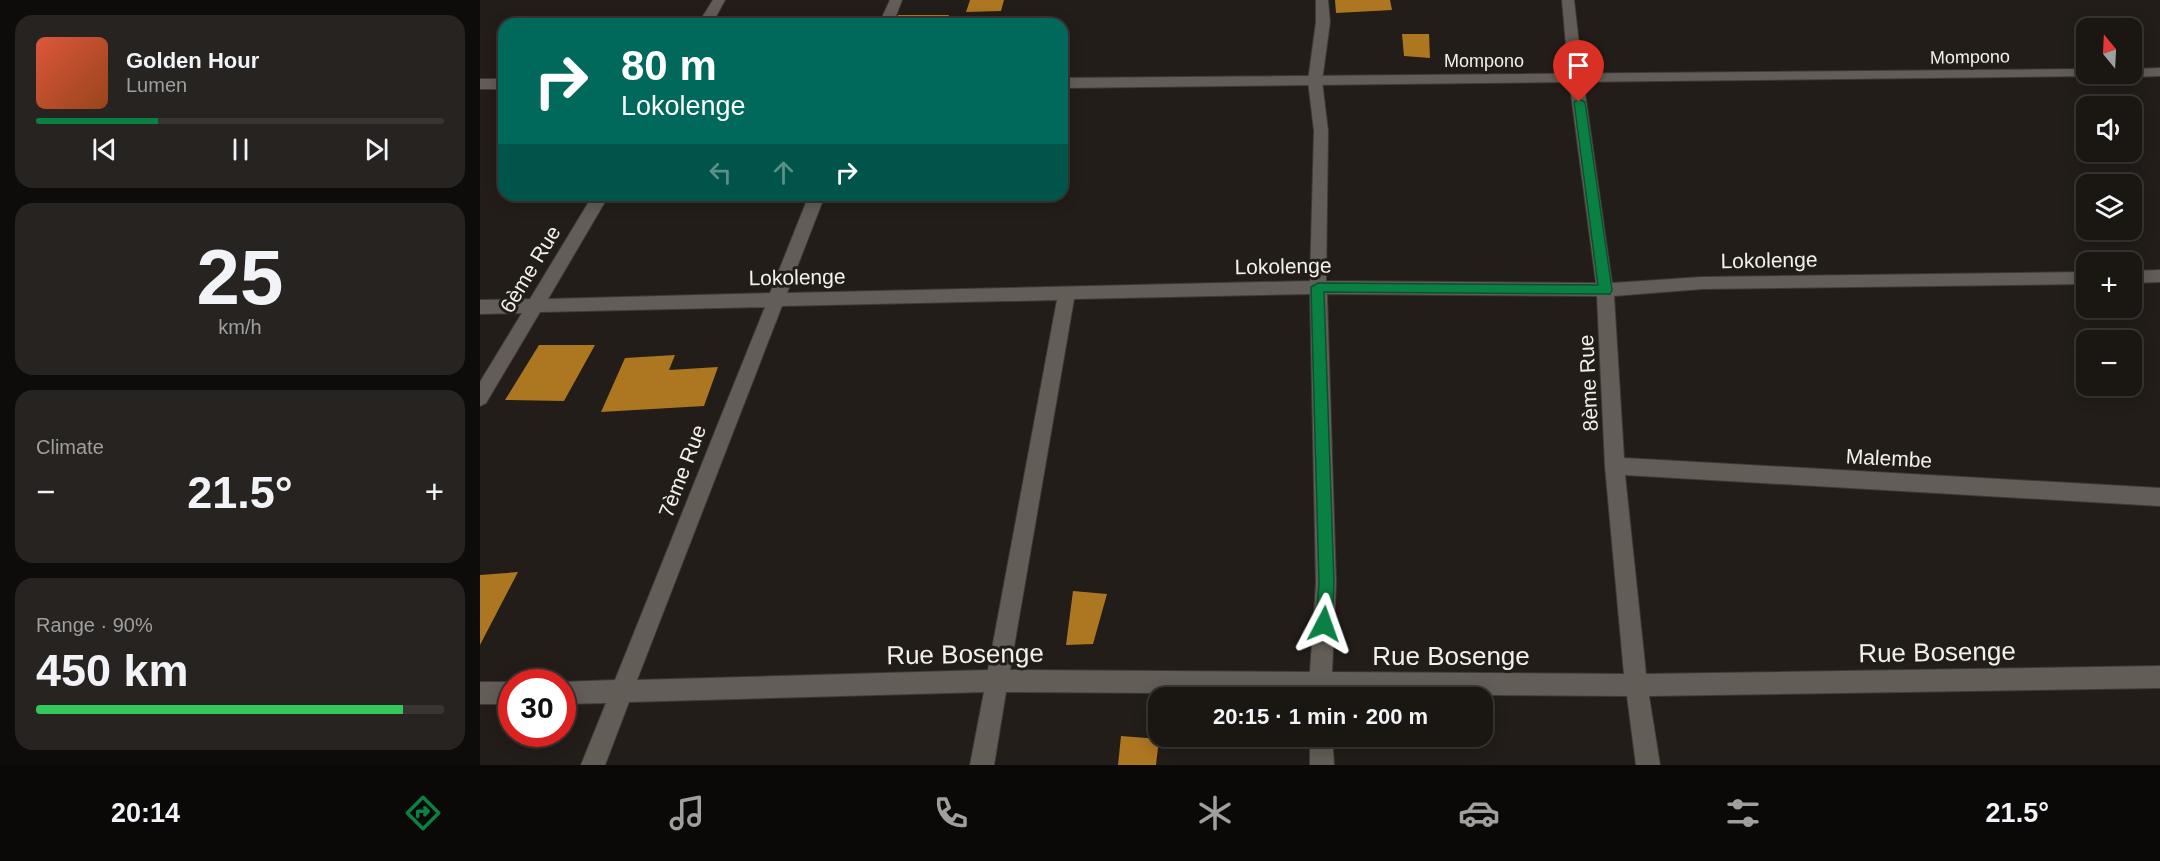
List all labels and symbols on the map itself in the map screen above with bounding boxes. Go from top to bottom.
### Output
north arrow [2076,18,2142,84]
pin [1553,40,1604,102]
street label: Mompono [1930,46,2010,68]
street label: Mompono [1444,51,1524,71]
street label: 6ème Rue [495,222,565,316]
street label: Lokolenge [1720,248,1818,272]
street label: Lokolenge [1234,254,1332,278]
street label: Lokolenge [748,265,846,289]
street label: 8ème Rue [1574,334,1602,432]
street label: 7ème Rue [654,422,710,520]
street label: Malembe [1845,444,1933,472]
position arrow [1292,592,1356,656]
street label: Rue Bosenge [1858,636,2016,668]
street label: Rue Bosenge [886,638,1044,670]
street label: Rue Bosenge [1372,641,1530,671]
speed limit sign: 30 [498,669,576,747]

